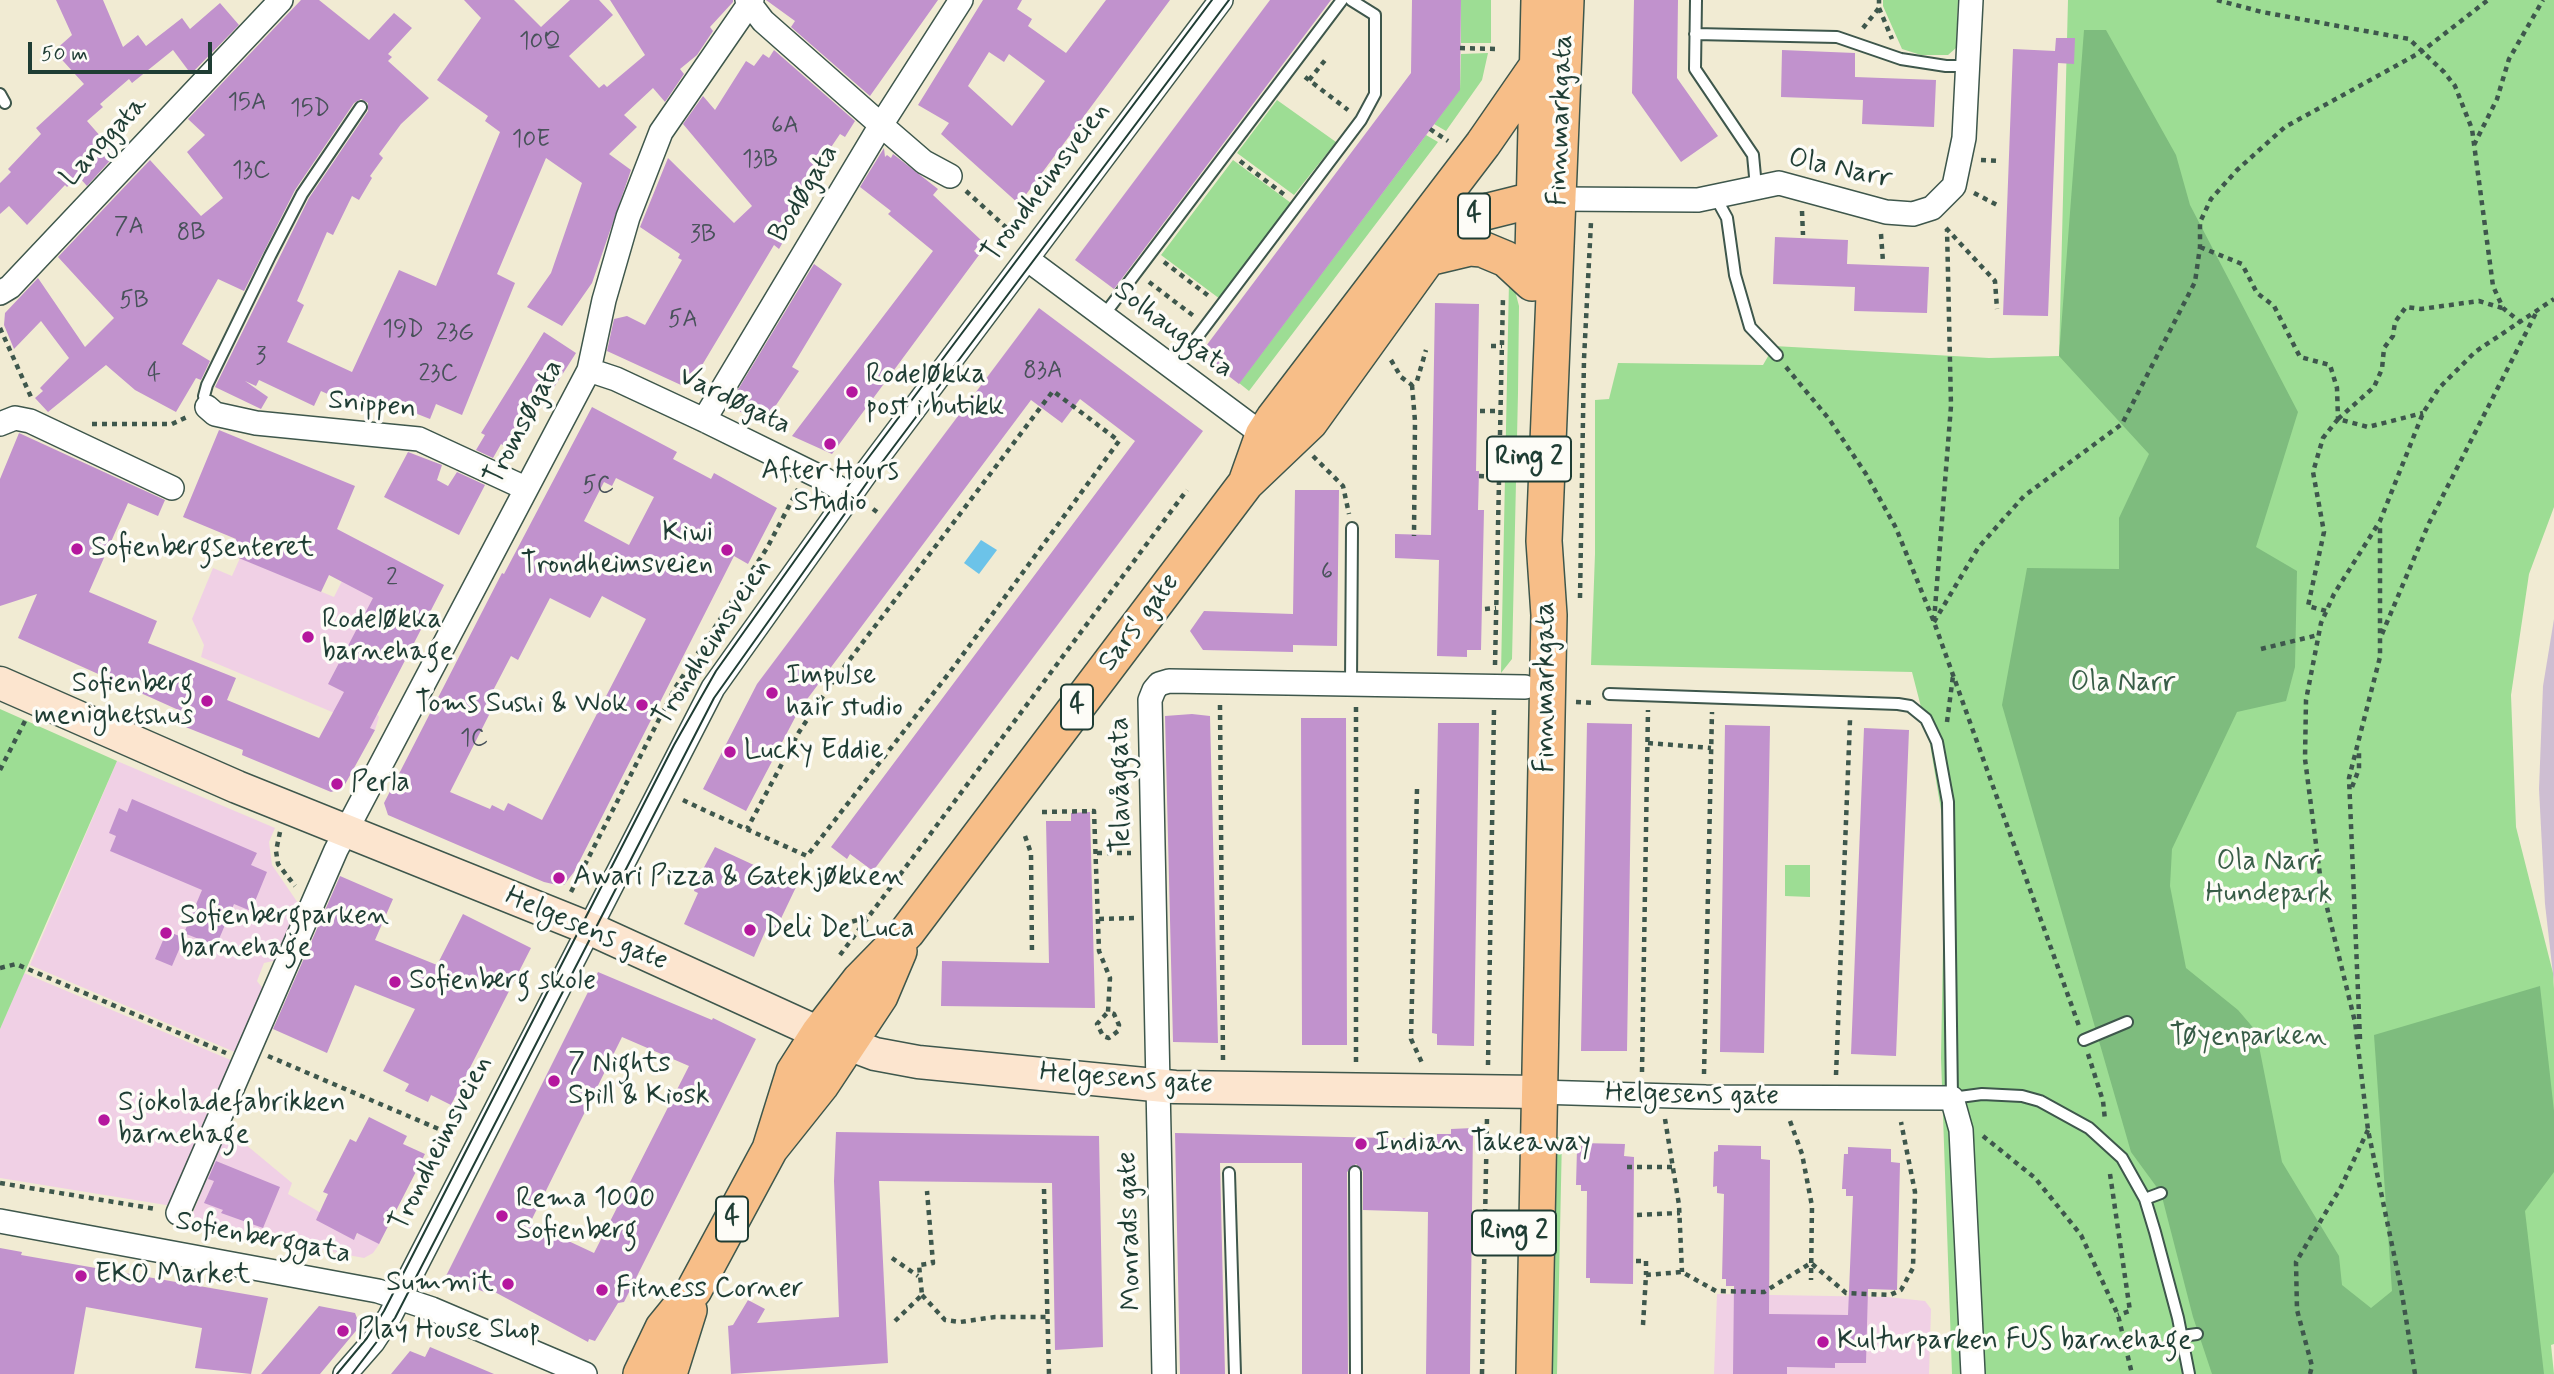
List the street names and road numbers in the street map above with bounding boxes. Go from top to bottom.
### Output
street label: Finnmarkgata [1542,34,1582,206]
street label: Langgata [54,89,156,195]
street label: Trondheimsveien [976,96,1118,270]
street label: Bodøgata [763,139,847,249]
street label: Ola Narr [1785,143,1895,197]
road number: 4 [1458,194,1490,238]
street label: Solhauggata [1107,275,1239,387]
street label: Tromsøgata [478,354,572,492]
street label: Vardøgata [672,360,796,444]
street label: Snippen [326,385,418,427]
road number: Ring 2 [1487,436,1571,481]
street label: Trondheimsveien [646,553,780,733]
street label: Sars' gate [1092,567,1188,679]
street label: Finnmarkgata [1530,601,1564,773]
road number: 4 [1061,684,1093,730]
street label: Telavåggata [1104,716,1140,854]
street label: Helgesens gate [499,881,673,979]
street label: Trondheimsveien [383,1051,501,1237]
street label: Helgesens gate [1038,1057,1214,1103]
street label: Helgesens gate [1605,1078,1779,1114]
street label: Monrads gate [1111,1151,1151,1311]
road number: 4 [716,1196,748,1242]
street label: Sofienberggata [172,1206,354,1272]
road number: Ring 2 [1472,1210,1556,1256]

